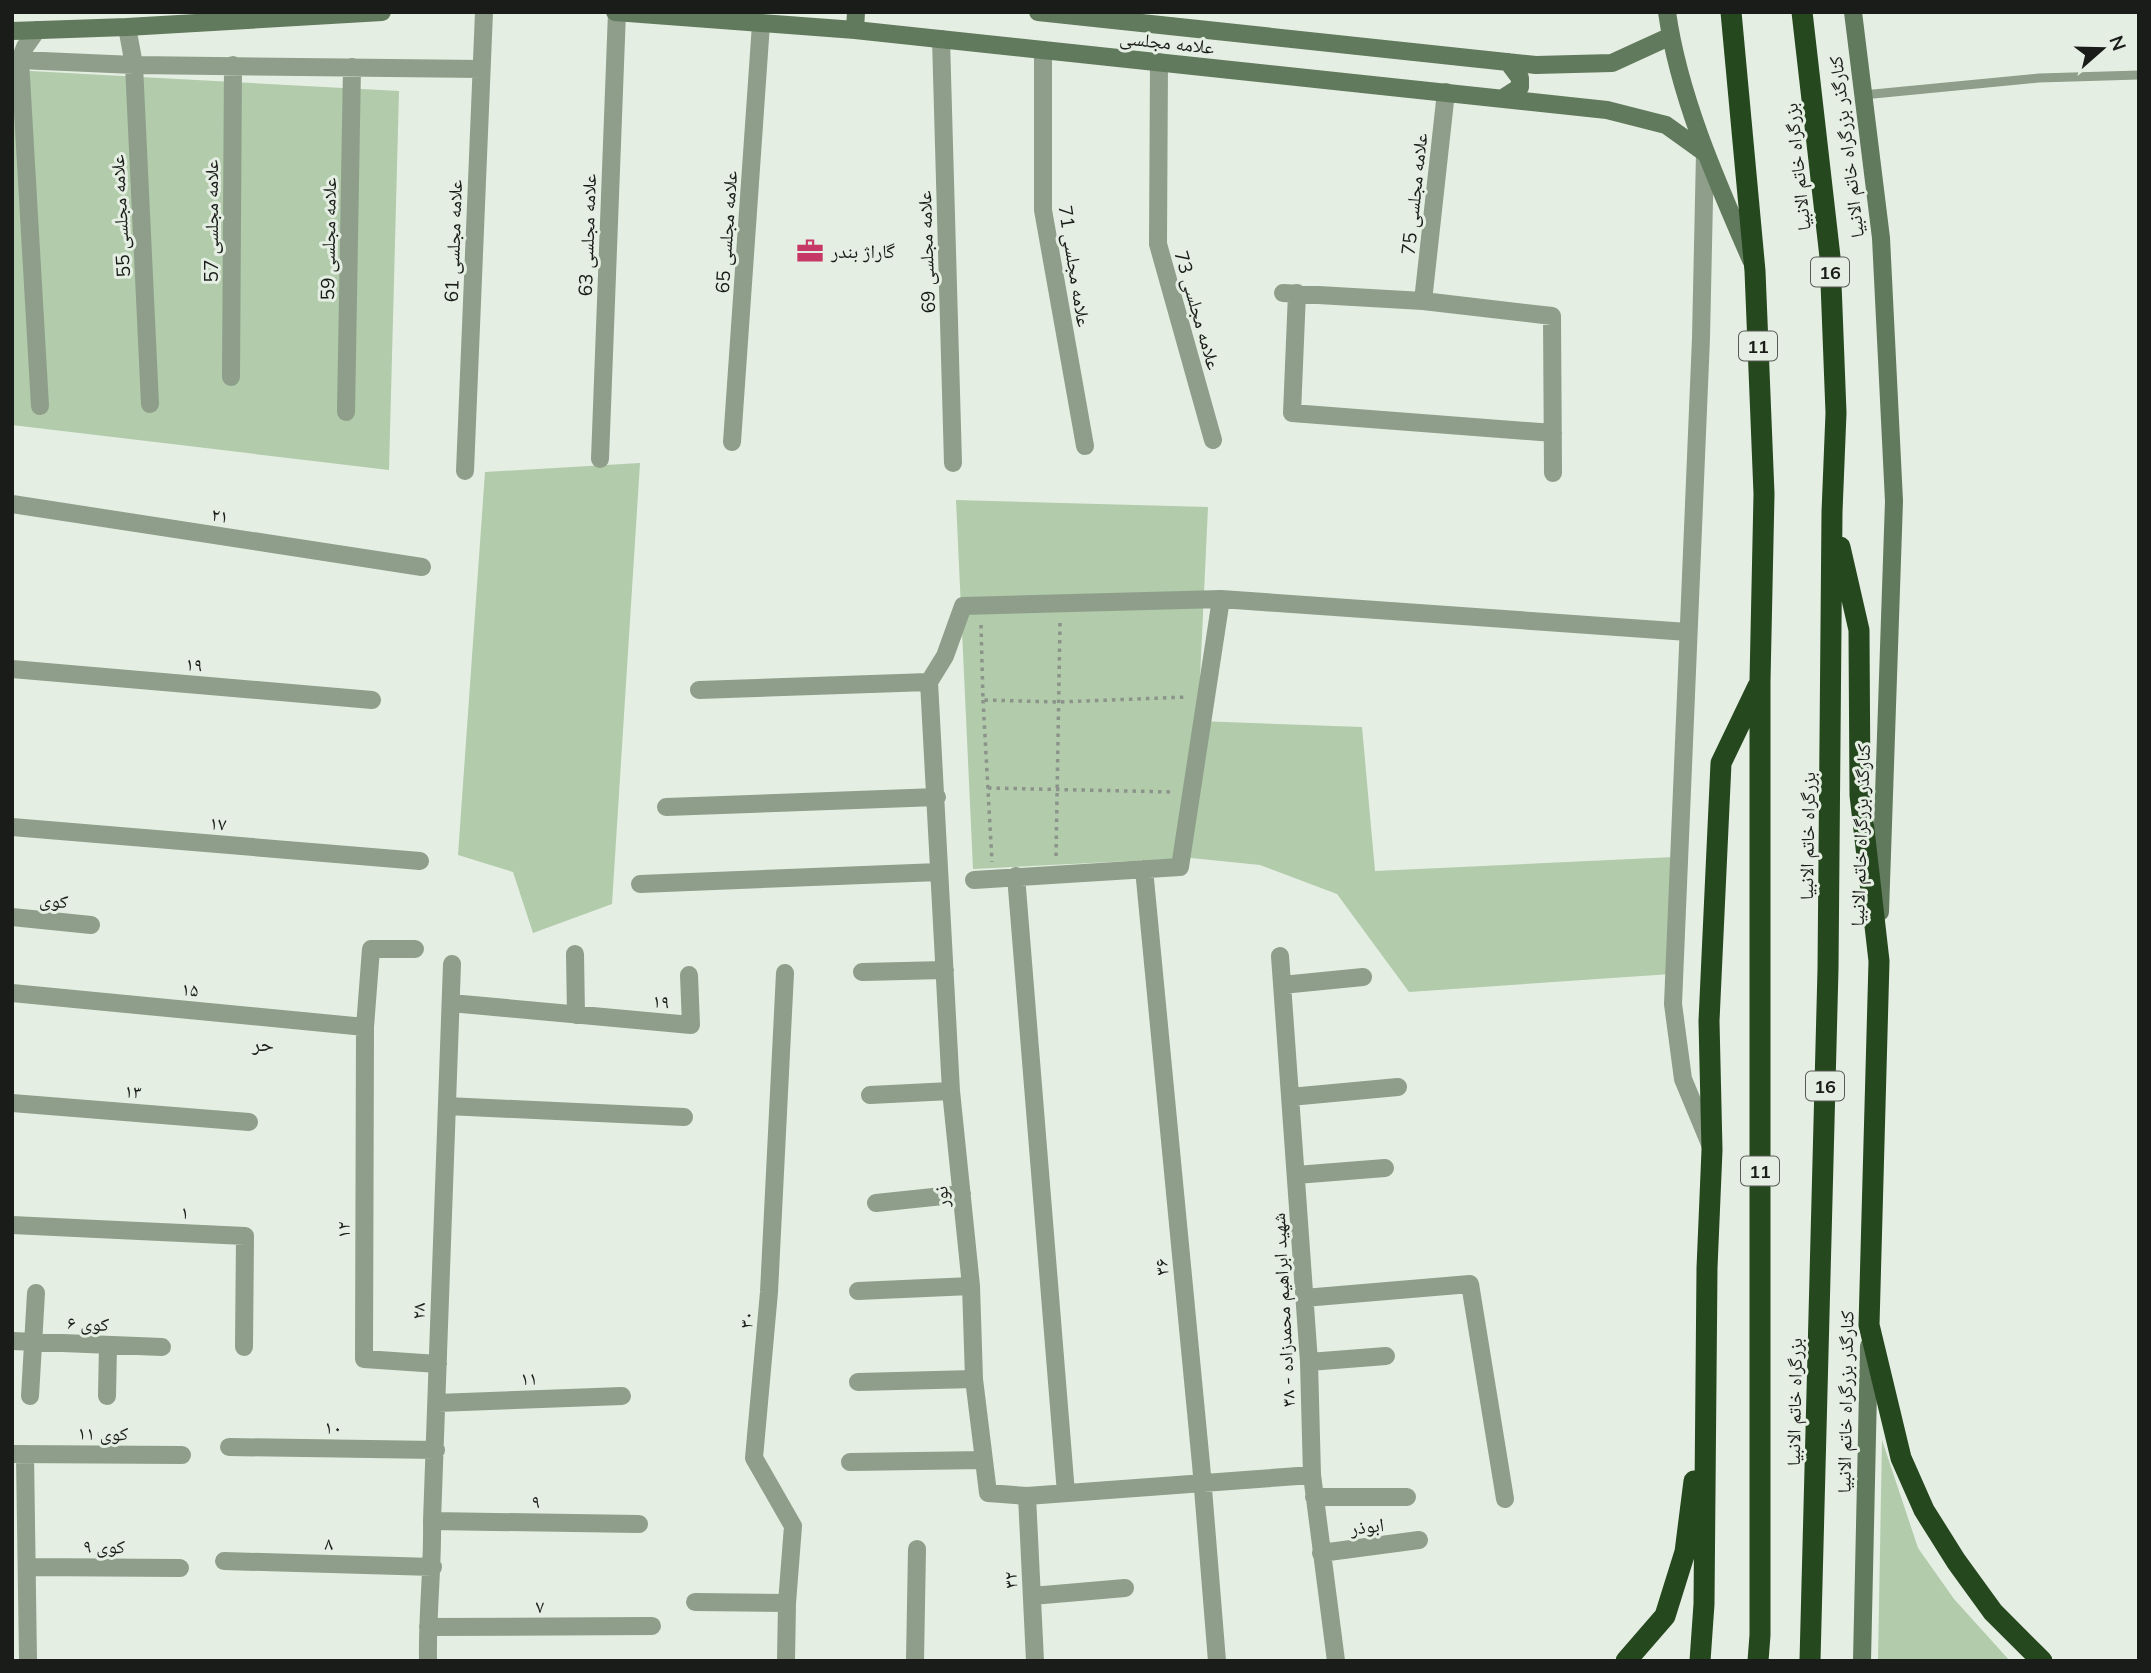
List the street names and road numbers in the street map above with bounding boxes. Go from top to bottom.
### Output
street label: علامه مجلسی [1118,25,1216,59]
street label: کنارگذر بزرگراه خاتم الانبیا [1823,55,1870,239]
street label: بزرگراه خاتم الانبیا [1778,102,1817,232]
street label: علامه مجلسی 75 [1396,131,1432,256]
street label: علامه مجلسی 55 [105,154,135,278]
street label: علامه مجلسی 57 [199,159,223,282]
street label: علامه مجلسی 65 [710,170,742,294]
street label: علامه مجلسی 63 [573,173,601,297]
street label: علامه مجلسی 59 [315,177,341,301]
street label: علامه مجلسی 61 [439,179,467,303]
street label: علامه مجلسی 69 [912,190,940,314]
street label: علامه مجلسی 71 [1054,203,1097,329]
street label: علامه مجلسی 73 [1170,248,1227,373]
road number: 16 [1811,258,1849,286]
road number: 11 [1739,332,1777,360]
street label: ۲۱ [210,502,230,528]
street label: ۱۹ [184,651,204,677]
street label: کنارگذر بزرگراه خاتم الانبیا [1845,743,1876,927]
street label: بزرگراه خاتم الانبیا [1794,772,1821,900]
street label: ۱۷ [208,810,228,836]
street label: کوی [39,887,70,913]
street label: ۱۵ [180,976,200,1002]
street label: ۱۹ [651,988,671,1014]
road number: 16 [1806,1072,1844,1100]
street label: ۱۳ [123,1078,143,1104]
road number: 11 [1741,1156,1779,1186]
street label: نور [928,1185,954,1210]
street label: ۱ [180,1200,190,1224]
street label: شهید ابراهیم محمدزاده - ۳۸ [1266,1212,1301,1408]
street label: ۱۲ [331,1221,355,1239]
street label: ۳۶ [1148,1257,1174,1277]
street label: ۲۸ [406,1302,430,1320]
street label: کوی ۶ [66,1310,110,1336]
street label: ۳۰ [733,1310,759,1330]
street label: کنارگذر بزرگراه خاتم الانبیا [1831,1310,1860,1494]
street label: بزرگراه خاتم الانبیا [1781,1338,1808,1466]
street label: ۱۱ [520,1366,538,1390]
street label: ۱۰ [324,1415,342,1439]
street label: کوی ۱۱ [78,1421,129,1445]
street label: ۹ [532,1489,540,1513]
street label: ابوذر [1348,1512,1385,1540]
street label: ۸ [325,1531,334,1555]
street label: کوی ۹ [83,1534,125,1558]
street label: ۳۲ [998,1571,1022,1589]
street label: ۷ [536,1594,545,1618]

